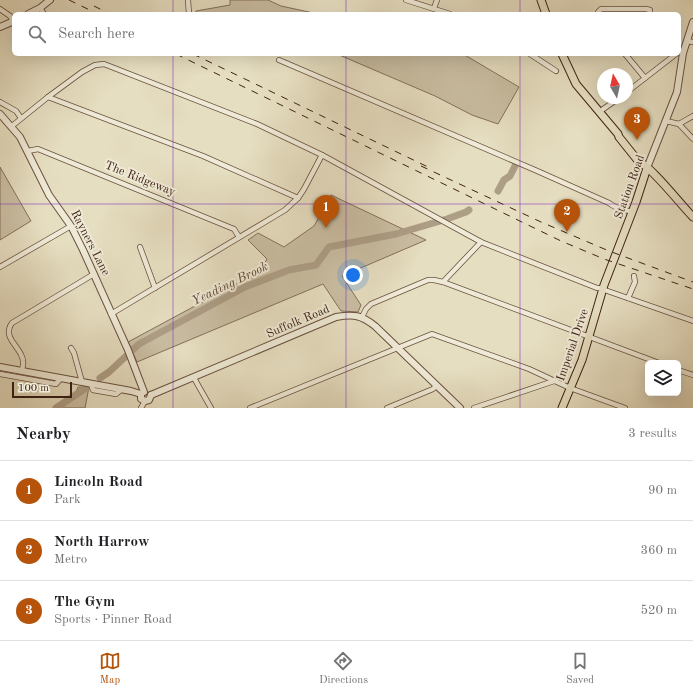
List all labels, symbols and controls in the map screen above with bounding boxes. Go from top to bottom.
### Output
search box [12,12,681,56]
icon: search [26,23,48,45]
text: Search here [58,27,135,42]
north arrow [597,68,633,104]
pin: 3 [624,107,650,140]
street label: Station Road [613,153,647,221]
street label: The Ridgeway [103,159,178,199]
pin: 1 [313,195,339,228]
pin: 2 [554,199,580,232]
street label: Rayners Lane [68,208,112,278]
water label: Yeading Brook [190,260,270,308]
your location [343,265,363,285]
street label: Suffolk Road [265,303,331,341]
street label: Imperial Drive [555,307,591,383]
map controls [645,360,681,396]
button: layers [645,360,681,396]
scale bar [12,380,72,399]
text: 100 m [18,383,49,394]
text: Nearby [16,426,71,443]
text: 3 results [628,427,677,440]
text: Lincoln Road [54,475,143,490]
text: 1 [25,484,33,497]
text: 90 m [648,484,677,497]
text: Park [54,493,81,506]
text: North Harrow [54,535,150,550]
text: 2 [25,544,33,557]
text: 360 m [640,544,677,557]
text: Metro [54,553,87,566]
text: The Gym [54,595,115,610]
text: 3 [25,604,33,617]
text: 520 m [640,604,677,617]
text: Sports · Pinner Road [54,613,172,626]
tab: Map [99,650,121,688]
tab: Directions [319,650,368,688]
tab: Saved [566,650,594,688]

